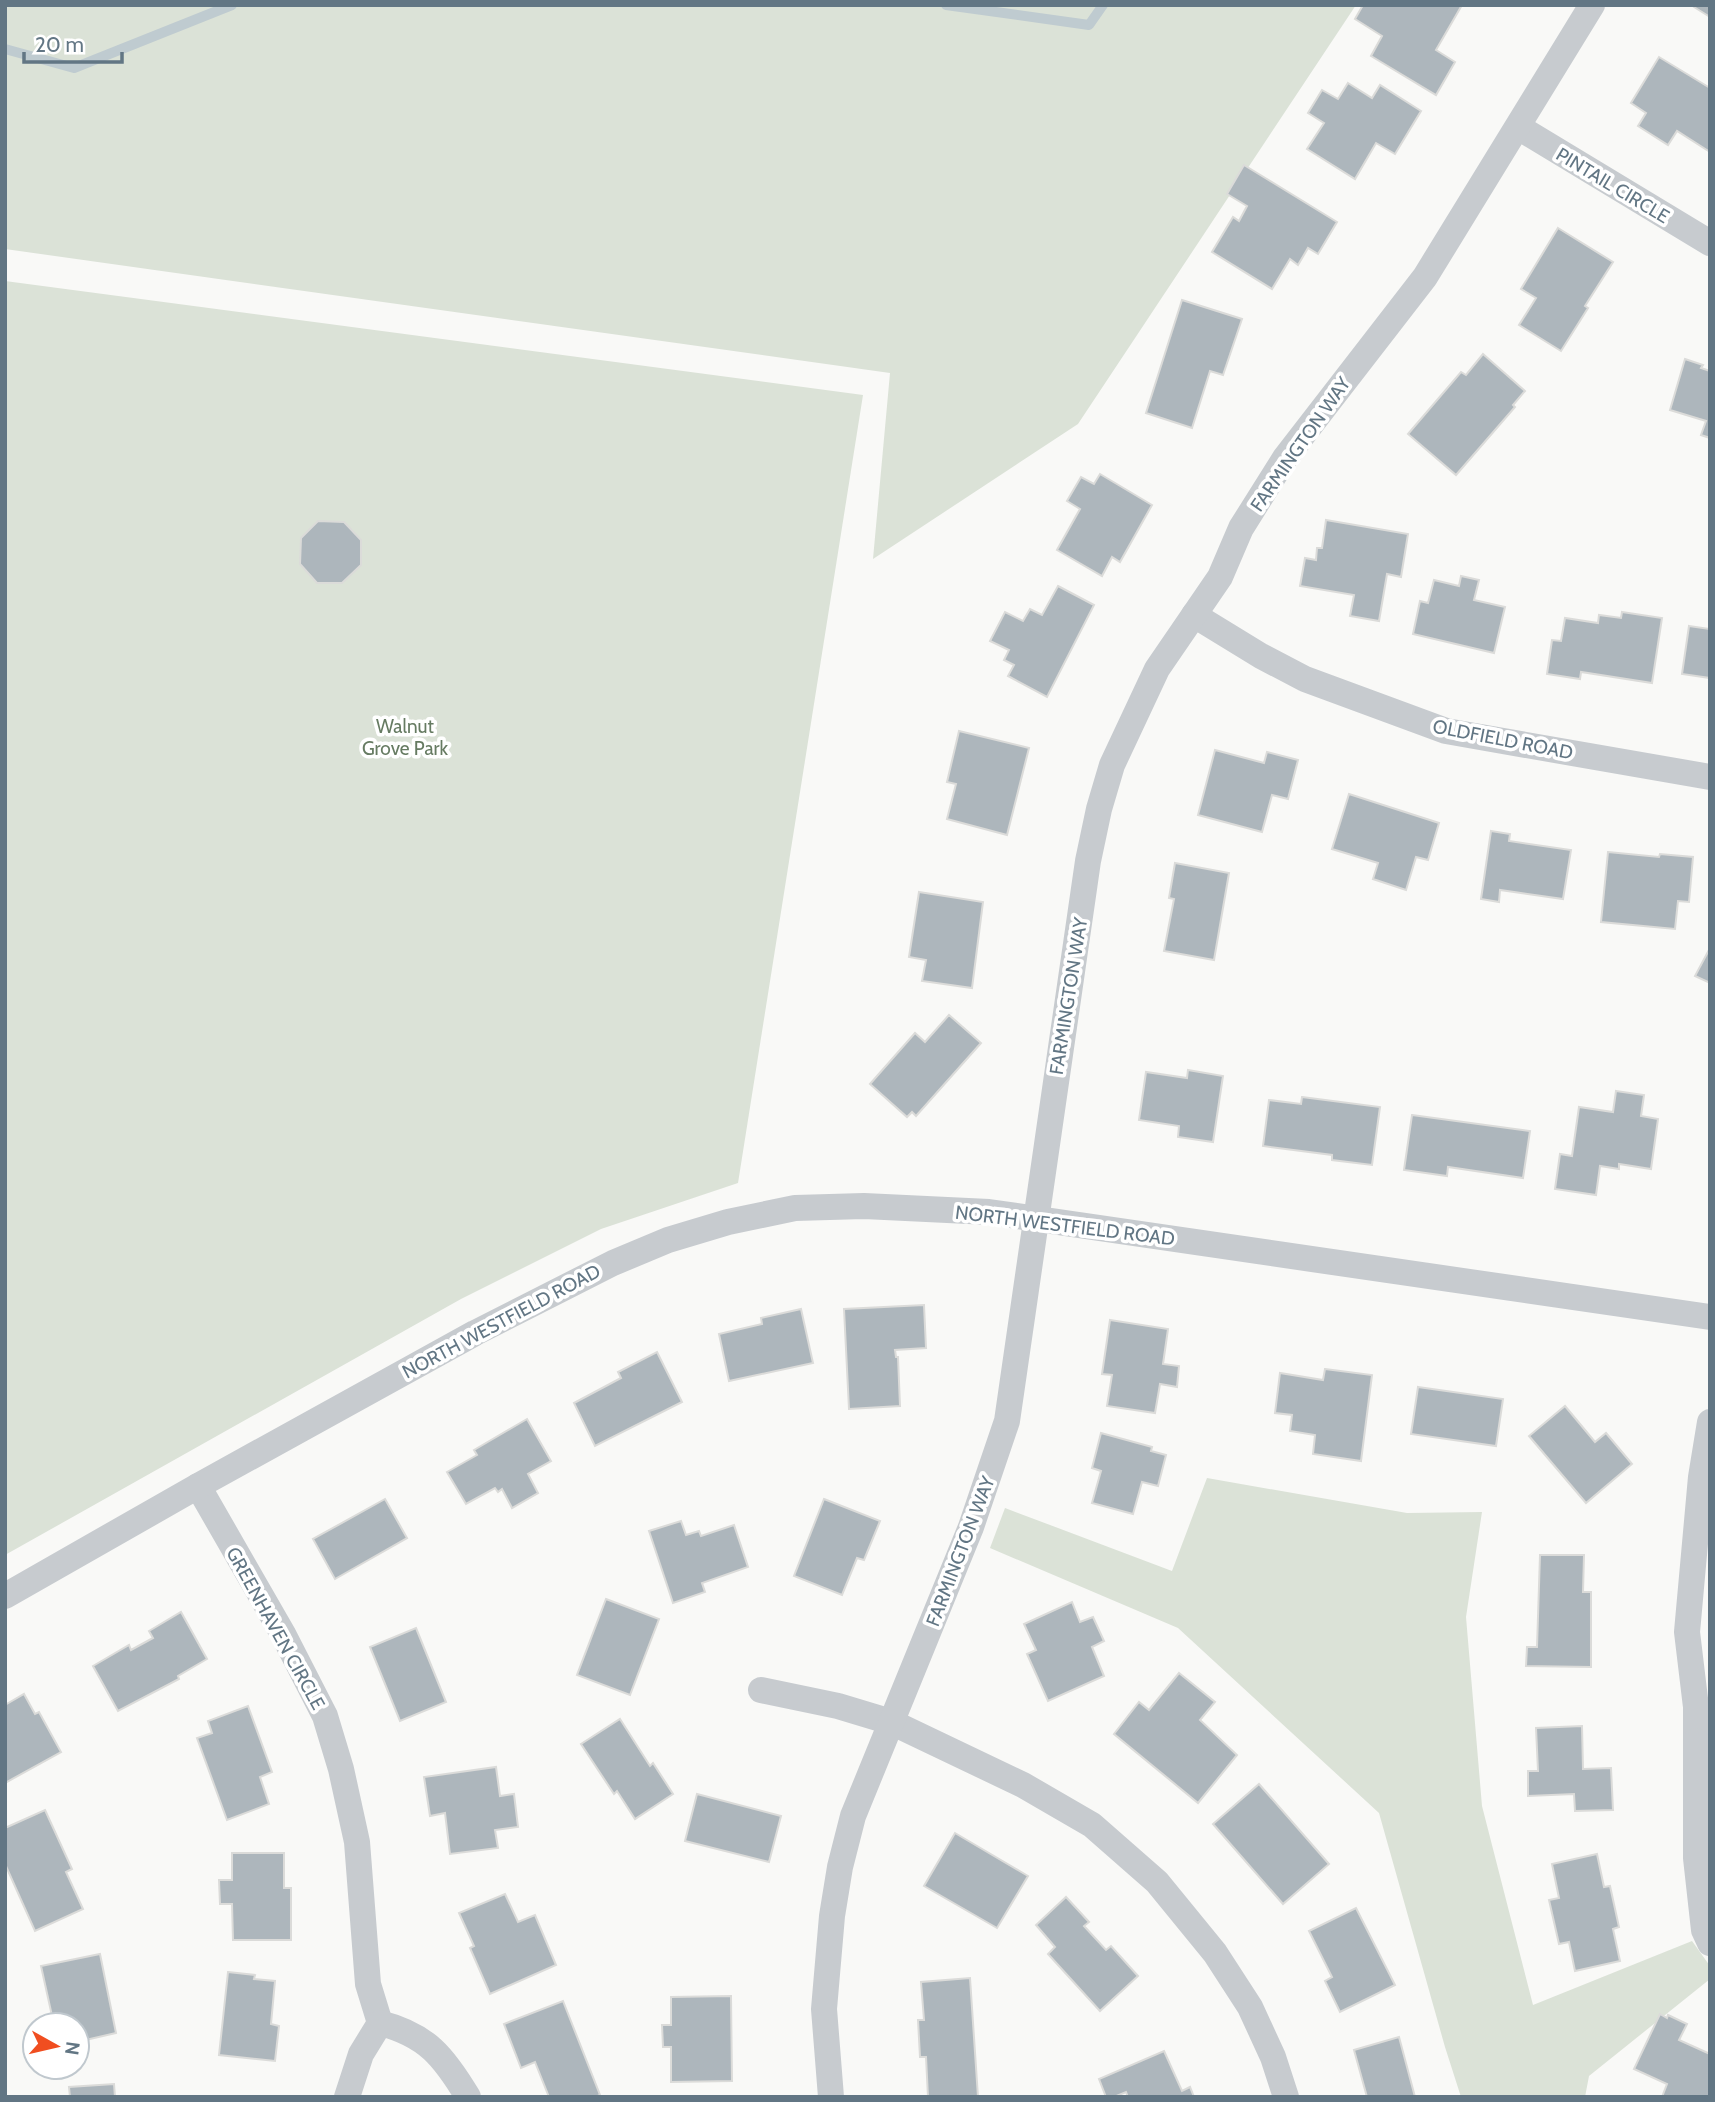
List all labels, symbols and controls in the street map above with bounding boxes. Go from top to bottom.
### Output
scale bar [24,21,122,65]
text: 20 m [35,32,84,57]
street label: PINTAIL CIRCLE [1552,143,1674,228]
street label: FARMINGTON WAY [1245,372,1355,516]
park label: Walnut Grove Park [362,715,449,760]
street label: OLDFIELD ROAD [1431,715,1575,764]
street label: FARMINGTON WAY [1045,916,1092,1076]
street label: NORTH WESTFIELD ROAD [954,1201,1176,1250]
street label: NORTH WESTFIELD ROAD [398,1259,604,1383]
street label: FARMINGTON WAY [921,1473,1000,1629]
street label: GREENHAVEN CIRCLE [221,1543,330,1714]
north arrow [21,2011,91,2081]
text: N [60,2040,85,2057]

